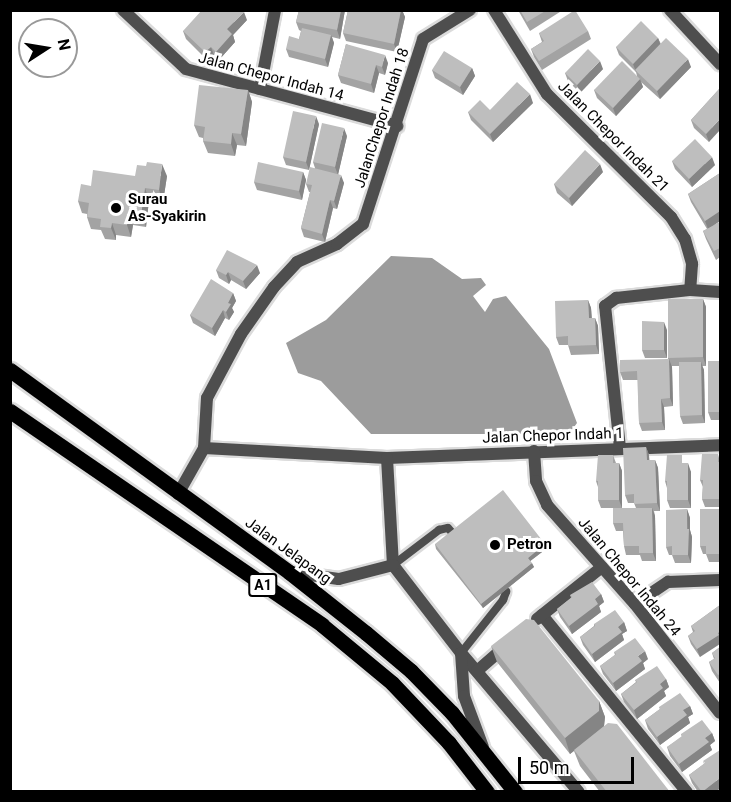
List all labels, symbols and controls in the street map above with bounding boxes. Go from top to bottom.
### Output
north arrow [18,18,78,78]
text: N [54,37,75,52]
street label: JalanChepor Indah 18 [351,46,413,190]
street label: Jalan Chepor Indah 14 [196,49,346,105]
street label: Jalan Chepor Indah 21 [554,78,672,196]
place label: Surau As-Syakirin [128,190,206,225]
marker: Surau As-Syakirin [109,201,123,215]
street label: Jalan Chepor Indah 1 [482,425,624,447]
street label: Jalan Jelapang [242,514,334,588]
street label: Jalan Chepor Indah 24 [574,514,684,640]
place label: Petron [507,536,552,554]
marker: Petron [488,538,502,552]
road number: A1 [248,574,278,596]
scale bar [521,745,636,783]
text: 50 m [529,757,569,778]

